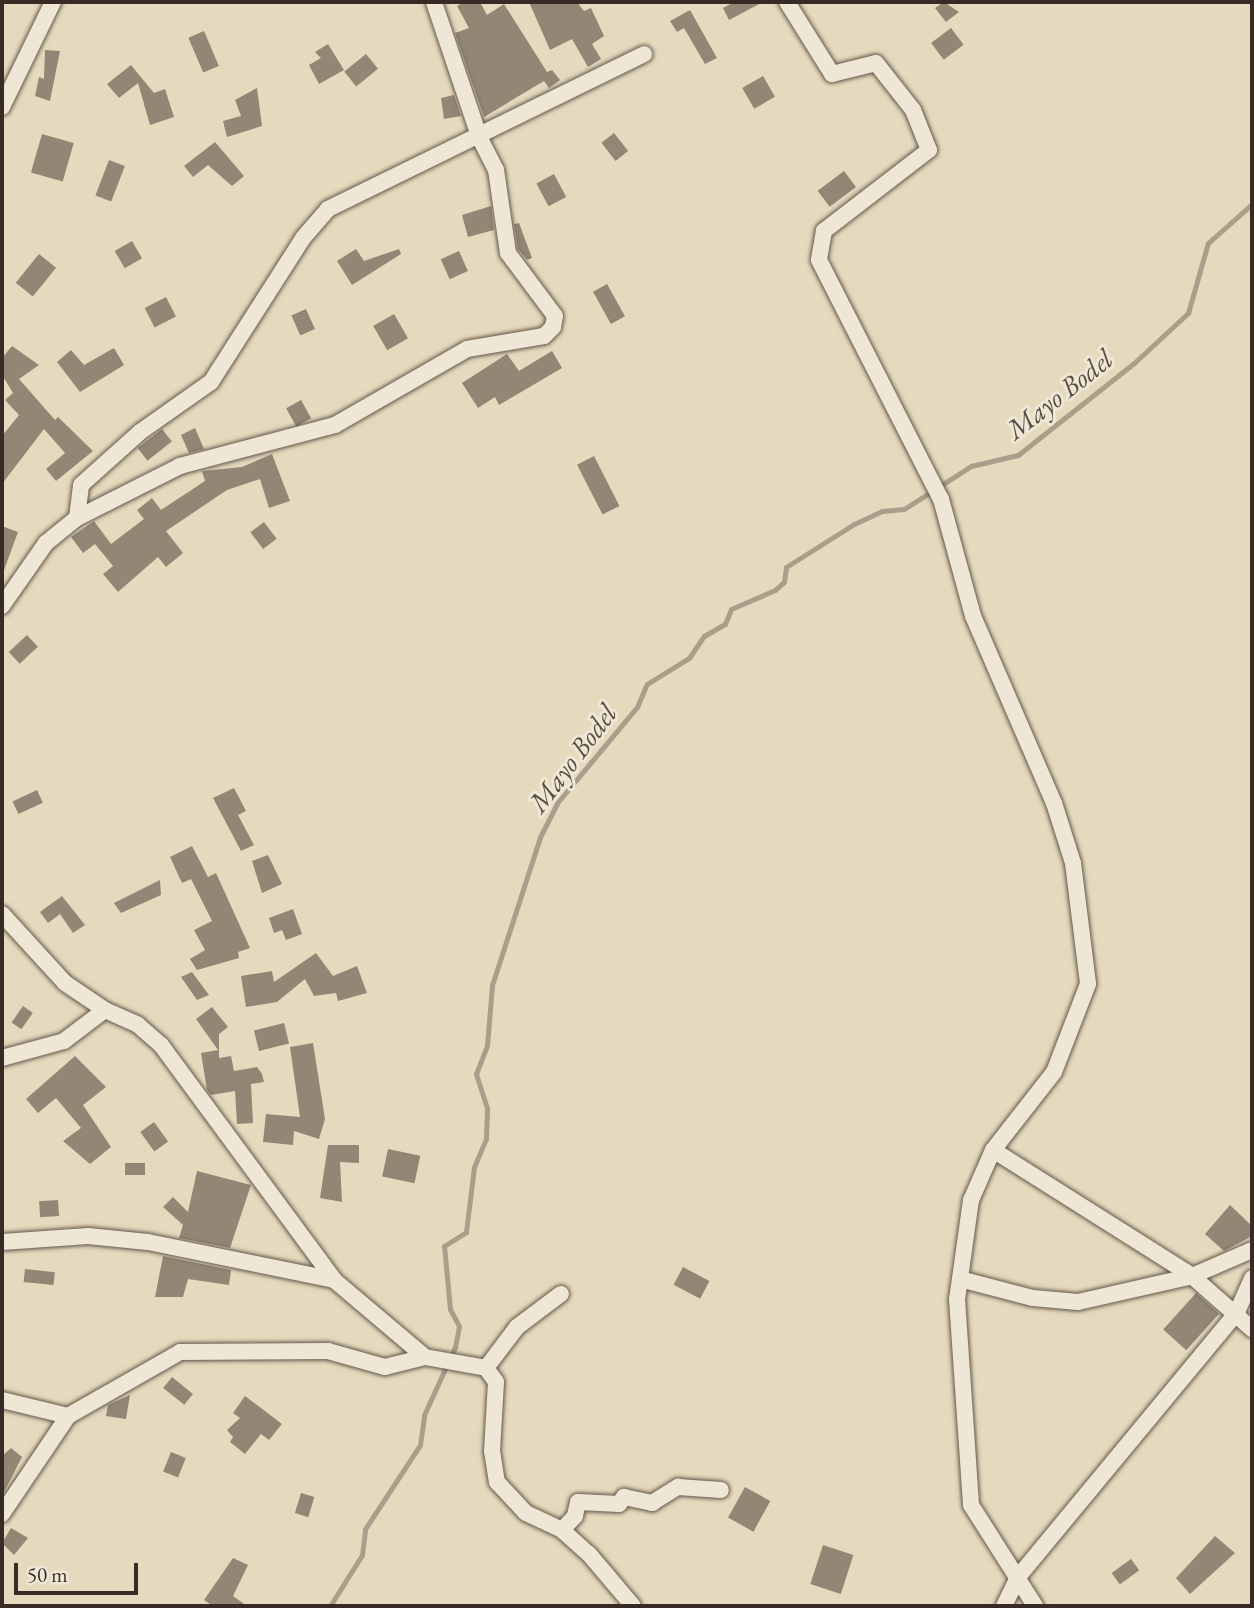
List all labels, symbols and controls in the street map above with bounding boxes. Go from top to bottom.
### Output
water label: Mayo Bodel [999,342,1119,446]
water label: Mayo Bodel [521,697,623,819]
scale bar [18,1548,142,1592]
text: 50 m [27,1561,68,1588]

